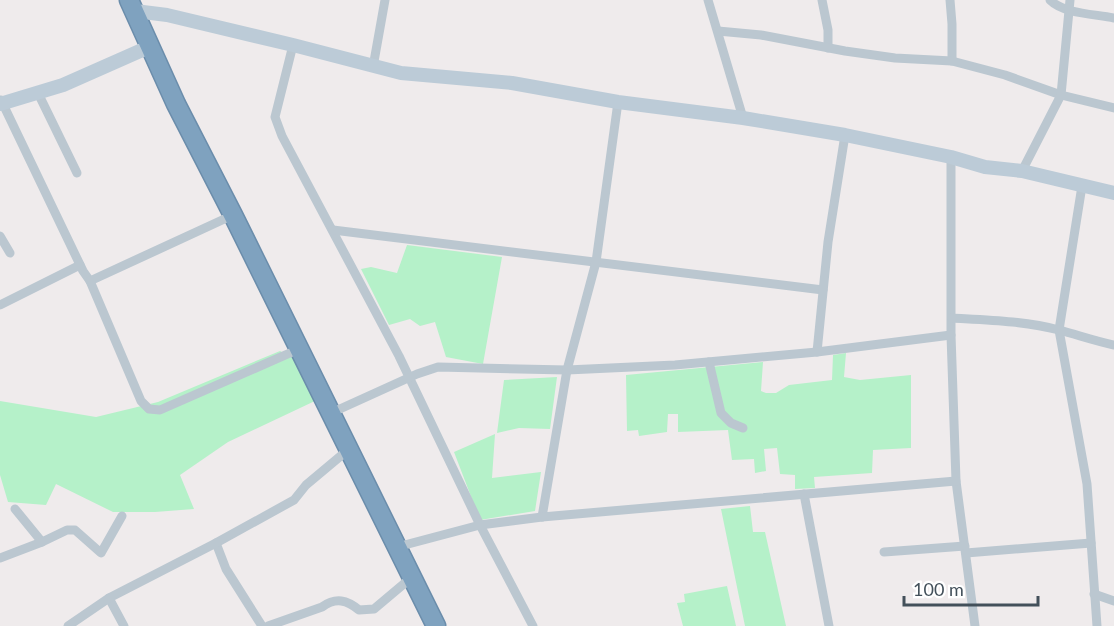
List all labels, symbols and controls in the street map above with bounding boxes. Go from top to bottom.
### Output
scale bar [904,569,1038,607]
text: 100 m [913,578,964,600]

